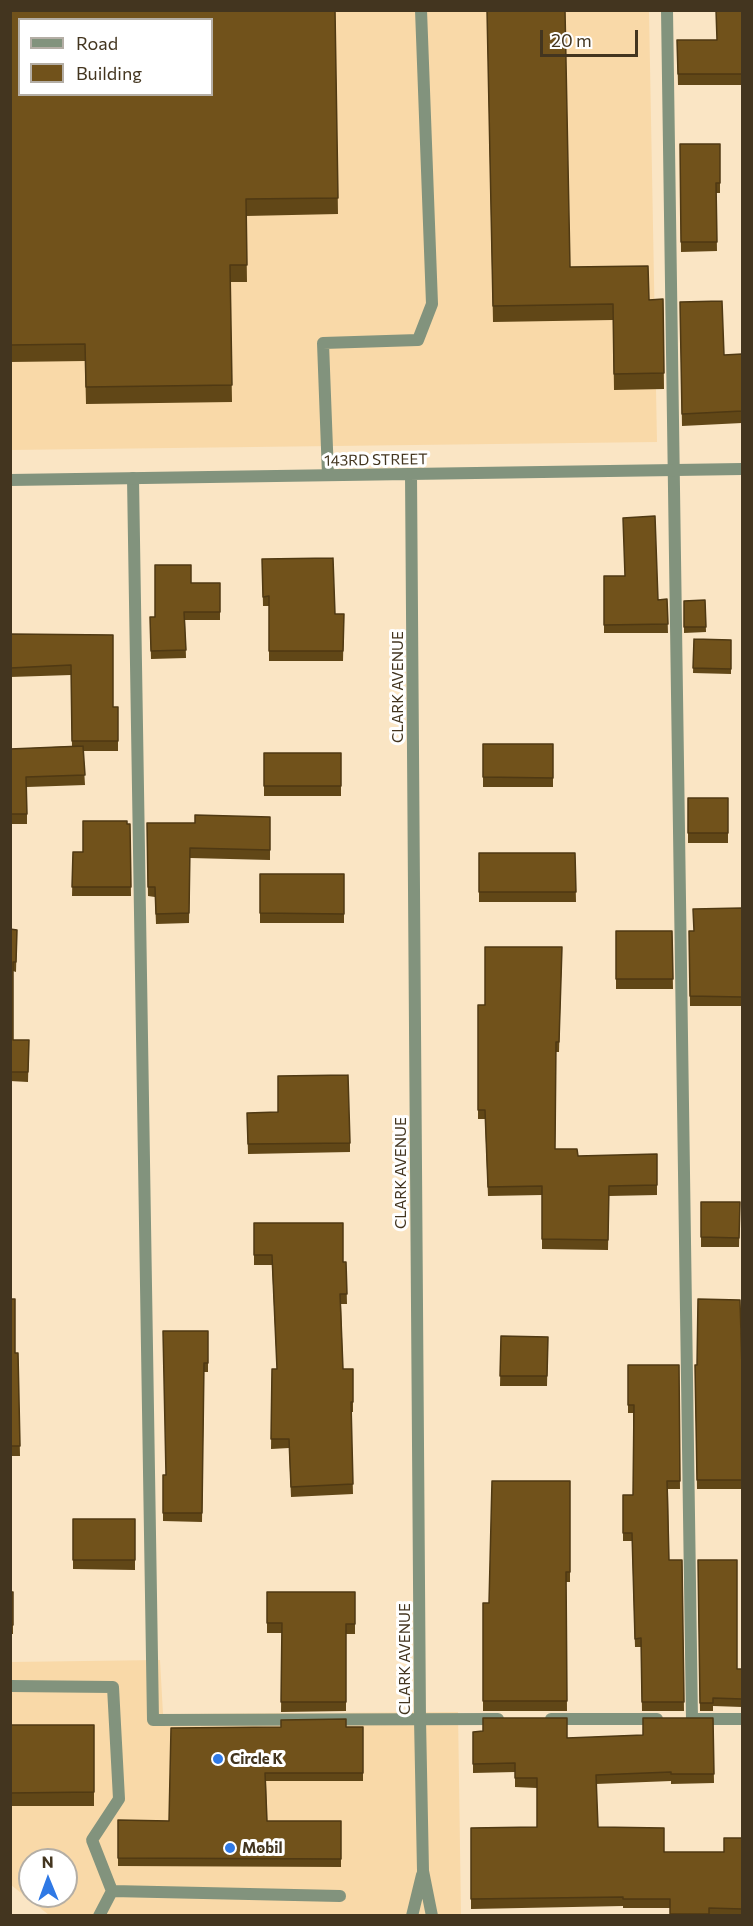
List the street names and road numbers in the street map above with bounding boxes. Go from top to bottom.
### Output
street label: 143RD STREET [324,450,428,470]
street label: CLARK AVENUE [389,631,407,743]
street label: CLARK AVENUE [392,1117,410,1229]
street label: CLARK AVENUE [396,1603,414,1715]

